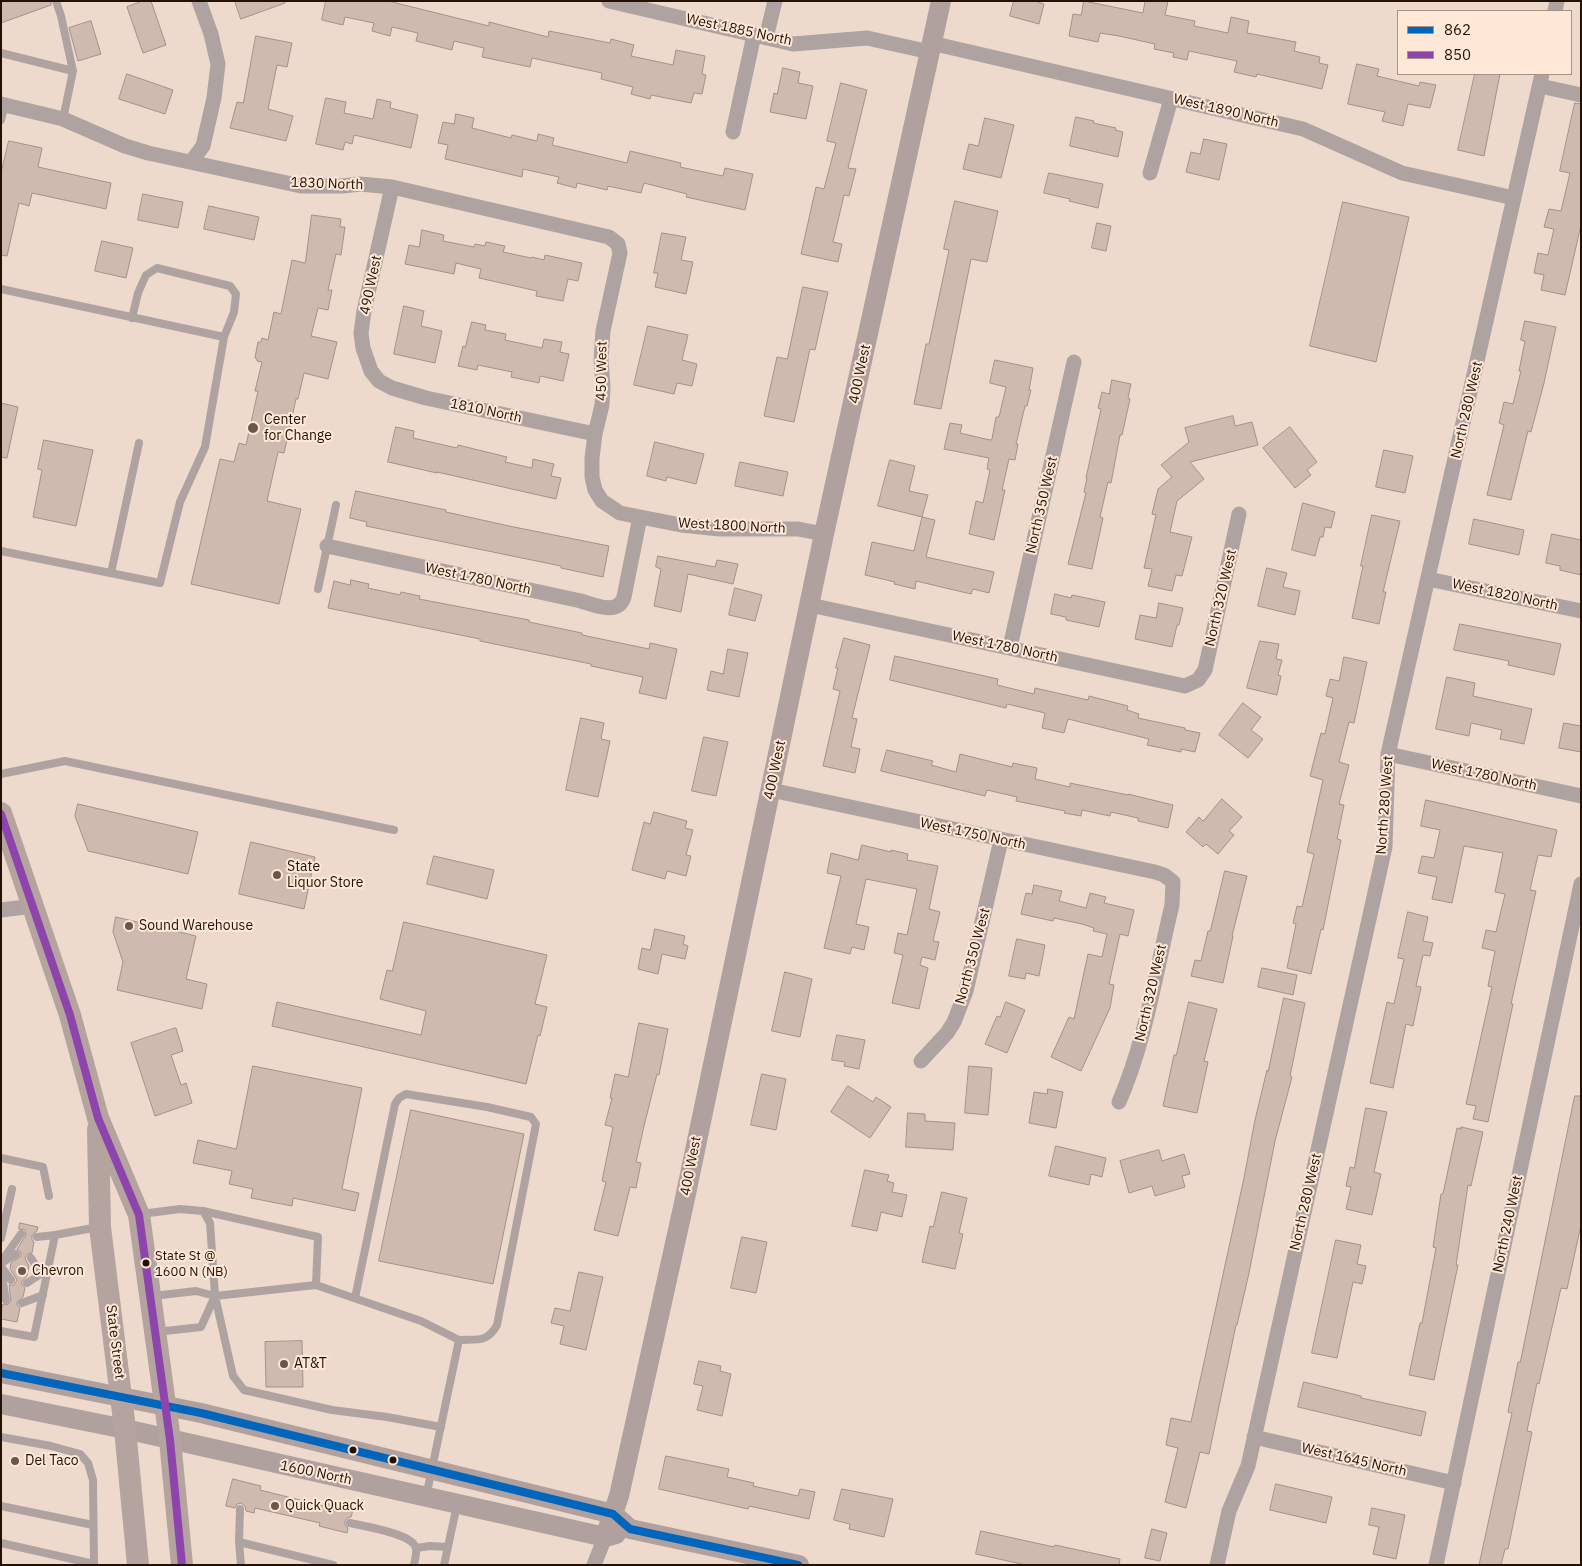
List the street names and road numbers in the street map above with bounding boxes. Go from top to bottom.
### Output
street label: West 1885 North [685,11,793,49]
street label: West 1890 North [1172,91,1280,131]
street label: 1830 North [290,174,364,194]
street label: 490 West [357,254,385,316]
street label: 450 West [593,341,611,401]
street label: 400 West [846,343,874,405]
street label: North 280 West [1448,360,1486,460]
street label: 1810 North [449,395,523,427]
street label: North 350 West [1023,455,1061,555]
street label: West 1800 North [678,515,786,537]
street label: North 320 West [1202,548,1240,648]
street label: West 1780 North [424,560,532,598]
street label: West 1820 North [1451,576,1559,614]
street label: West 1780 North [951,628,1059,666]
street label: 400 West [761,739,789,801]
street label: North 280 West [1373,755,1397,855]
street label: West 1780 North [1430,756,1538,794]
street label: West 1750 North [919,815,1027,853]
street label: North 350 West [952,906,994,1006]
street label: North 320 West [1132,943,1170,1043]
street label: 400 West [677,1135,705,1197]
street label: North 280 West [1287,1152,1325,1252]
street label: North 240 West [1489,1174,1527,1274]
street label: State Street [102,1304,128,1380]
street label: West 1645 North [1300,1440,1408,1480]
street label: 1600 North [279,1457,353,1489]

